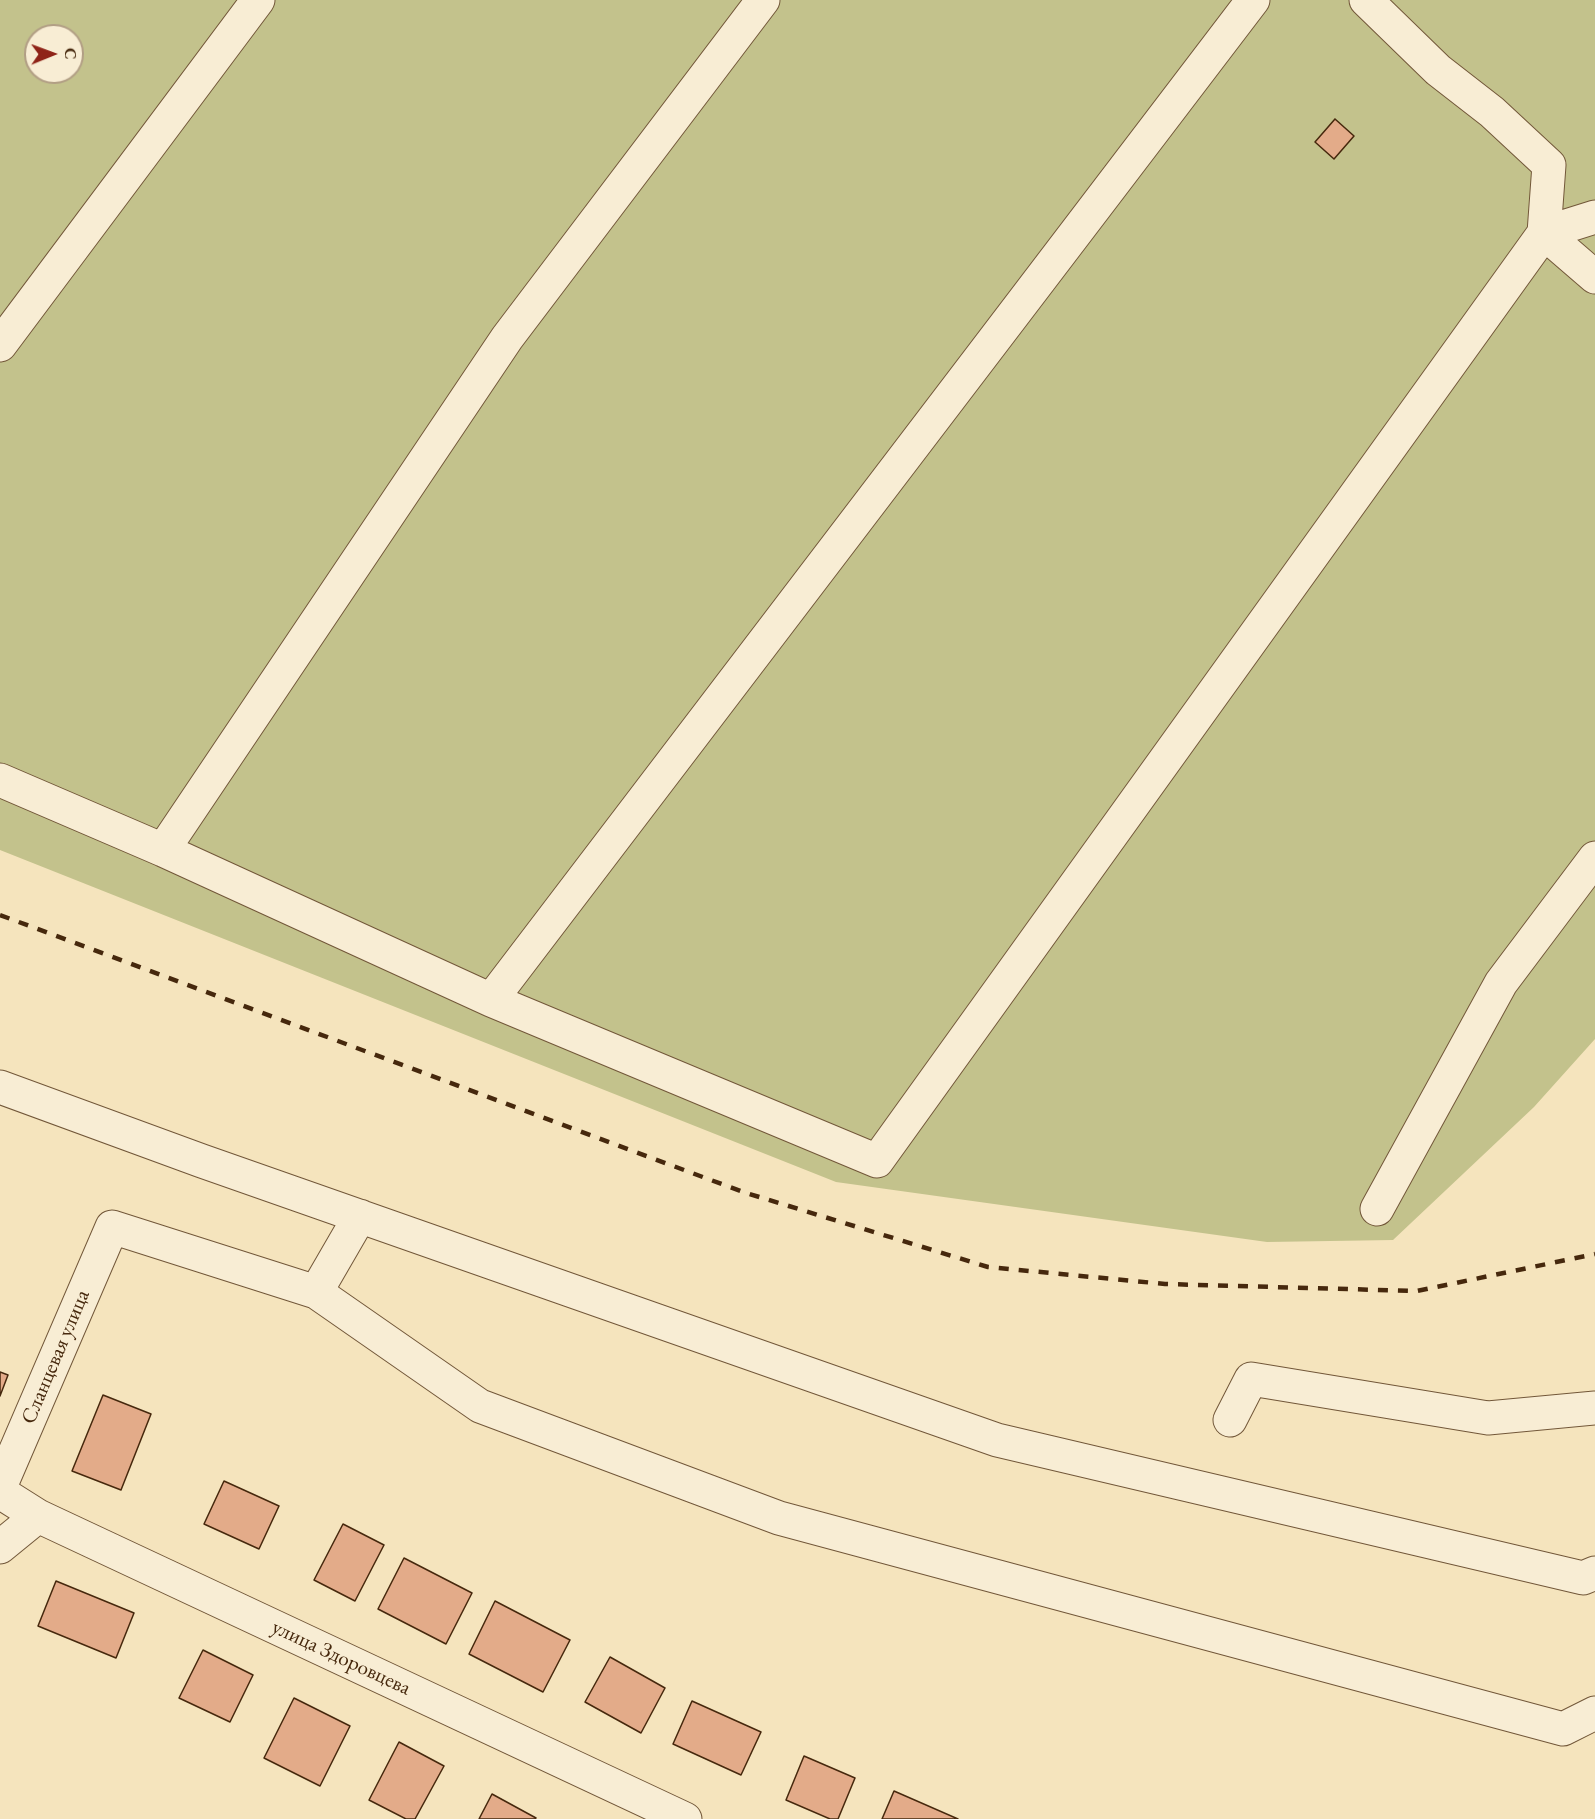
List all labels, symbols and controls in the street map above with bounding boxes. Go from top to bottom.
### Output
north arrow [24,24,84,84]
text: С [60,48,81,60]
street label: Сланцевая улица [16,1286,96,1428]
street label: улица Здоровцева [268,1615,414,1701]

